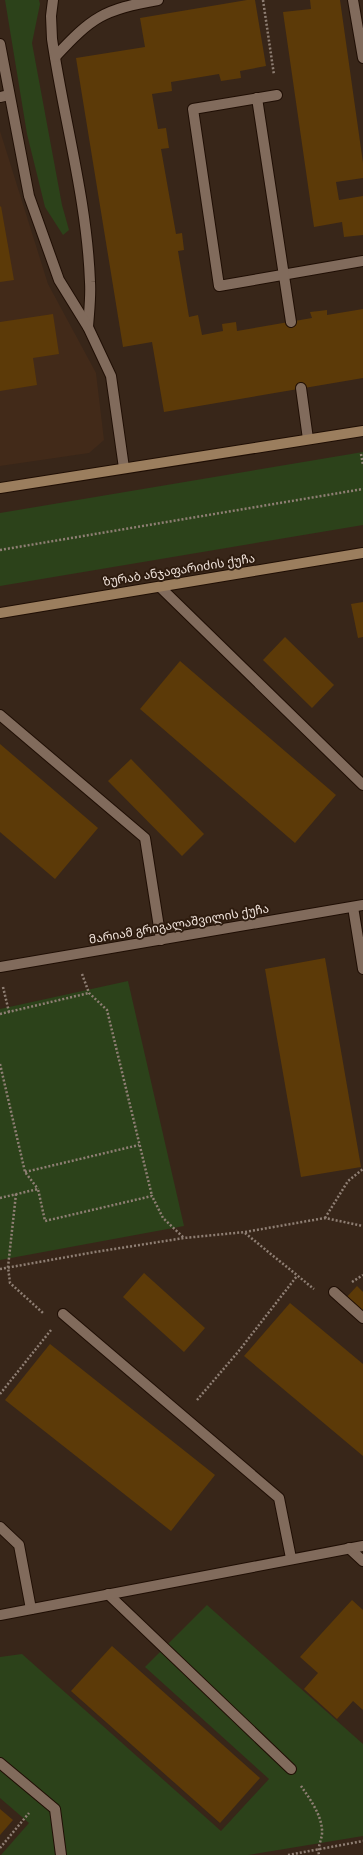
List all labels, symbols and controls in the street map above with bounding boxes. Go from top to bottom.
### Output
street label: ზურაბ ანჯაფარიძის ქუჩა [102,551,256,589]
street label: მარიამ გრიგალაშვილის ქუჩა [88,901,270,948]

